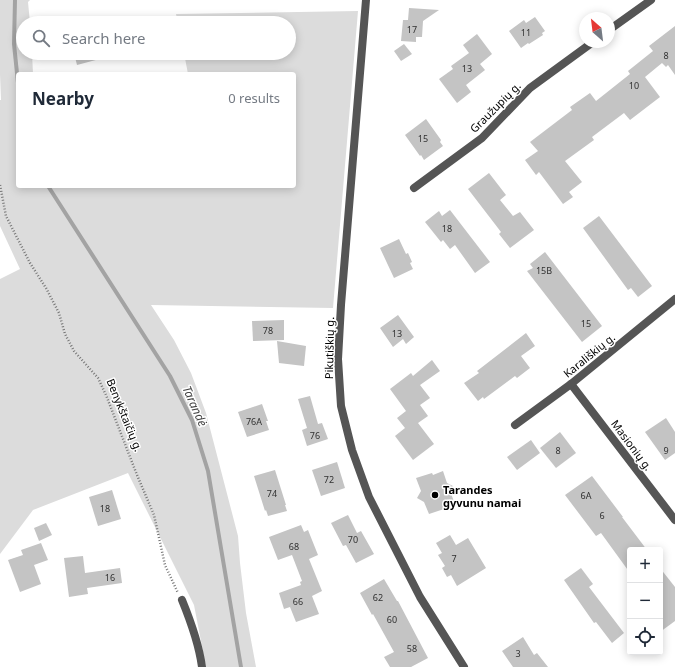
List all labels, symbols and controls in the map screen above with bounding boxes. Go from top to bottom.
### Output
north arrow [579,12,615,48]
search box [16,16,296,60]
house number: 17 [407,23,417,36]
house number: 11 [521,26,531,39]
icon: search [30,27,52,49]
text: Search here [62,28,145,48]
house number: 8 [663,49,669,62]
house number: 13 [462,62,472,75]
street label: Graužupių g. [466,78,524,136]
house number: 10 [629,79,639,92]
text: Nearby [32,87,94,110]
text: 0 results [228,89,280,107]
house number: 15 [418,132,428,145]
house number: 18 [442,222,452,235]
house number: 15B [536,264,552,277]
street label: Pikutiškių g. [321,317,337,379]
house number: 15 [581,317,591,330]
house number: 78 [263,324,273,337]
house number: 13 [392,327,402,340]
street label: Karališkių g. [560,329,618,380]
street label: Benykštaičių g. [104,376,146,454]
water label: Tarandė [178,383,212,429]
house number: 76A [246,415,262,428]
street label: Masionių g. [608,417,656,473]
house number: 76 [310,429,320,442]
house number: 8 [555,444,561,457]
house number: 9 [663,444,669,457]
house number: 72 [324,473,334,486]
place label: Tarandes gyvunu namai [443,482,521,510]
house number: 74 [267,487,277,500]
house number: 6A [581,489,592,502]
marker: Tarandes gyvunu namai [430,490,440,500]
house number: 18 [100,502,110,515]
house number: 6 [599,509,605,522]
house number: 70 [348,533,358,546]
house number: 68 [289,540,299,553]
map controls [627,547,663,655]
button: + [627,547,663,583]
house number: 7 [451,552,457,565]
house number: 16 [105,571,115,584]
button: − [627,583,663,619]
house number: 62 [373,591,383,604]
house number: 66 [293,595,303,608]
house number: 60 [387,613,397,626]
button: locate [627,619,663,655]
house number: 58 [407,642,417,655]
house number: 3 [515,647,521,660]

